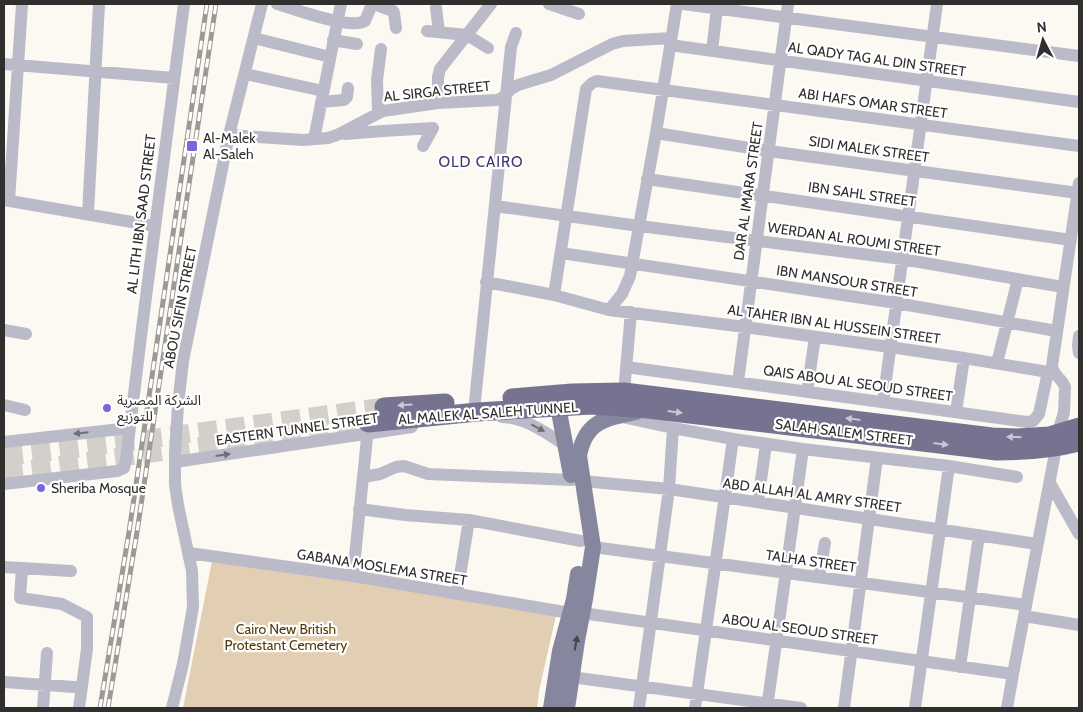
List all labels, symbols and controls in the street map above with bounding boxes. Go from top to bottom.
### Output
north arrow [1018,15,1068,65]
text: N [1036,18,1048,37]
street label: AL QADY TAG AL DIN STREET [787,38,968,80]
street label: AL SIRGA STREET [383,76,492,106]
street label: ABI HAFS OMAR STREET [797,84,949,122]
street label: DAR AL IMARA STREET [729,120,767,261]
place label: Al-Malek Al-Saleh [203,129,256,163]
street label: SIDI MALEK STREET [808,132,931,166]
street label: AL LITH IBN SAAD STREET [122,133,160,295]
marker: Al-Malek Al-Saleh [185,139,199,153]
district label: OLD CAIRO [438,153,524,171]
street label: IBN SAHL STREET [807,178,918,211]
street label: WERDAN AL ROUMI STREET [767,218,942,260]
street label: ABOU SIFIN STREET [159,244,201,369]
street label: IBN MANSOUR STREET [775,261,919,301]
street label: AL TAHER IBN AL HUSSEIN STREET [726,300,942,348]
street label: QAIS ABOU AL SEOUD STREET [762,361,954,405]
place label: الشركة المصرية للتوزيع [117,391,201,427]
street label: AL MALEK AL SALEH TUNNEL [398,398,578,428]
marker: الشركة المصرية للتوزيع [101,402,113,414]
one-way arrow [397,402,413,410]
one-way arrow [667,408,683,416]
street label: EASTERN TUNNEL STREET [215,409,380,449]
street label: SALAH SALEM STREET [774,415,914,449]
one-way arrow [845,415,861,423]
one-way arrow [531,424,545,433]
one-way arrow [73,430,89,438]
one-way arrow [1006,433,1022,441]
one-way arrow [933,440,949,448]
one-way arrow [215,450,231,458]
street label: ABD ALLAH AL AMRY STREET [722,474,903,516]
place label: Sheriba Mosque [51,479,146,497]
marker: Sheriba Mosque [35,482,47,494]
street label: GABANA MOSLEMA STREET [296,545,469,589]
street label: TALHA STREET [765,546,858,576]
street label: ABOU AL SEOUD STREET [721,609,879,649]
park label: Cairo New British Protestant Cemetery [225,620,347,654]
one-way arrow [573,634,581,650]

